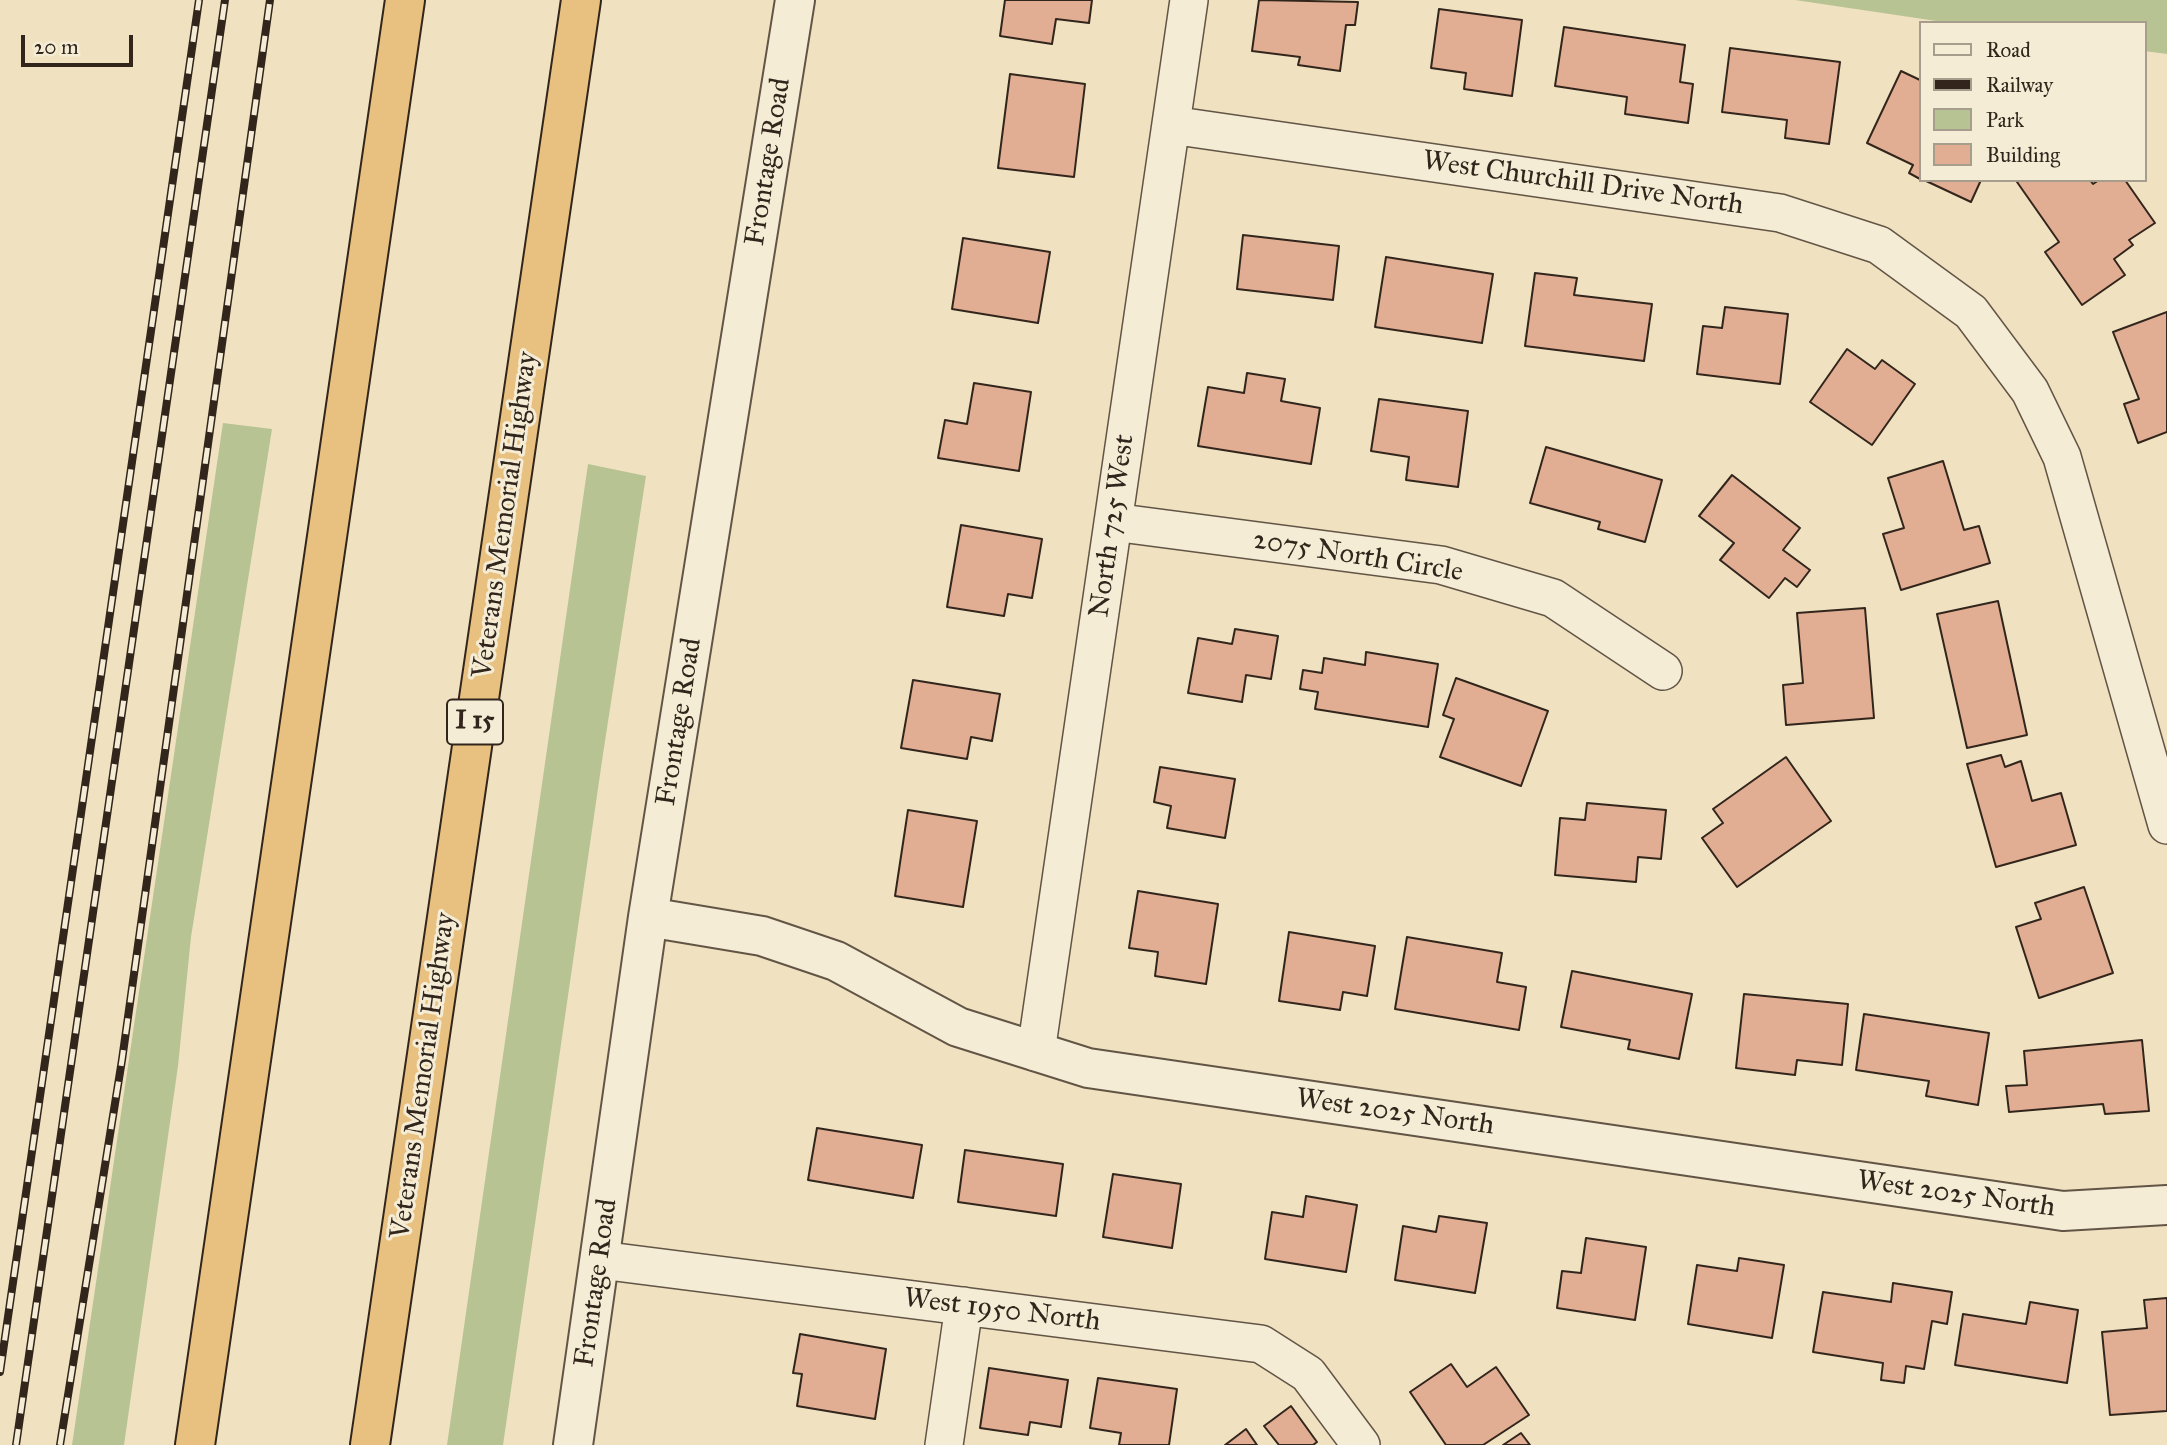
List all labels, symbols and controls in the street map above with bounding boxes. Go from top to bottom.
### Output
scale bar [24,21,136,65]
legend [1918,21,2146,182]
text: 20 m [34,34,79,60]
text: Road [1986,37,2031,63]
text: Railway [1986,72,2053,98]
street label: Frontage Road [739,76,799,248]
text: Park [1986,107,2024,133]
text: Building [1986,142,2060,168]
street label: West Churchill Drive North [1420,145,1746,223]
street label: Veterans Memorial Highway [466,350,546,680]
street label: North 725 West [1084,432,1142,620]
street label: 2075 North Circle [1251,524,1465,590]
street label: Frontage Road [650,636,710,808]
road number: I 15 [447,700,503,744]
street label: Veterans Memorial Highway [384,911,464,1241]
street label: West 2025 North [1294,1082,1496,1144]
street label: West 2025 North [1855,1164,2057,1226]
street label: Frontage Road [569,1197,625,1369]
street label: West 1950 North [902,1282,1102,1340]

